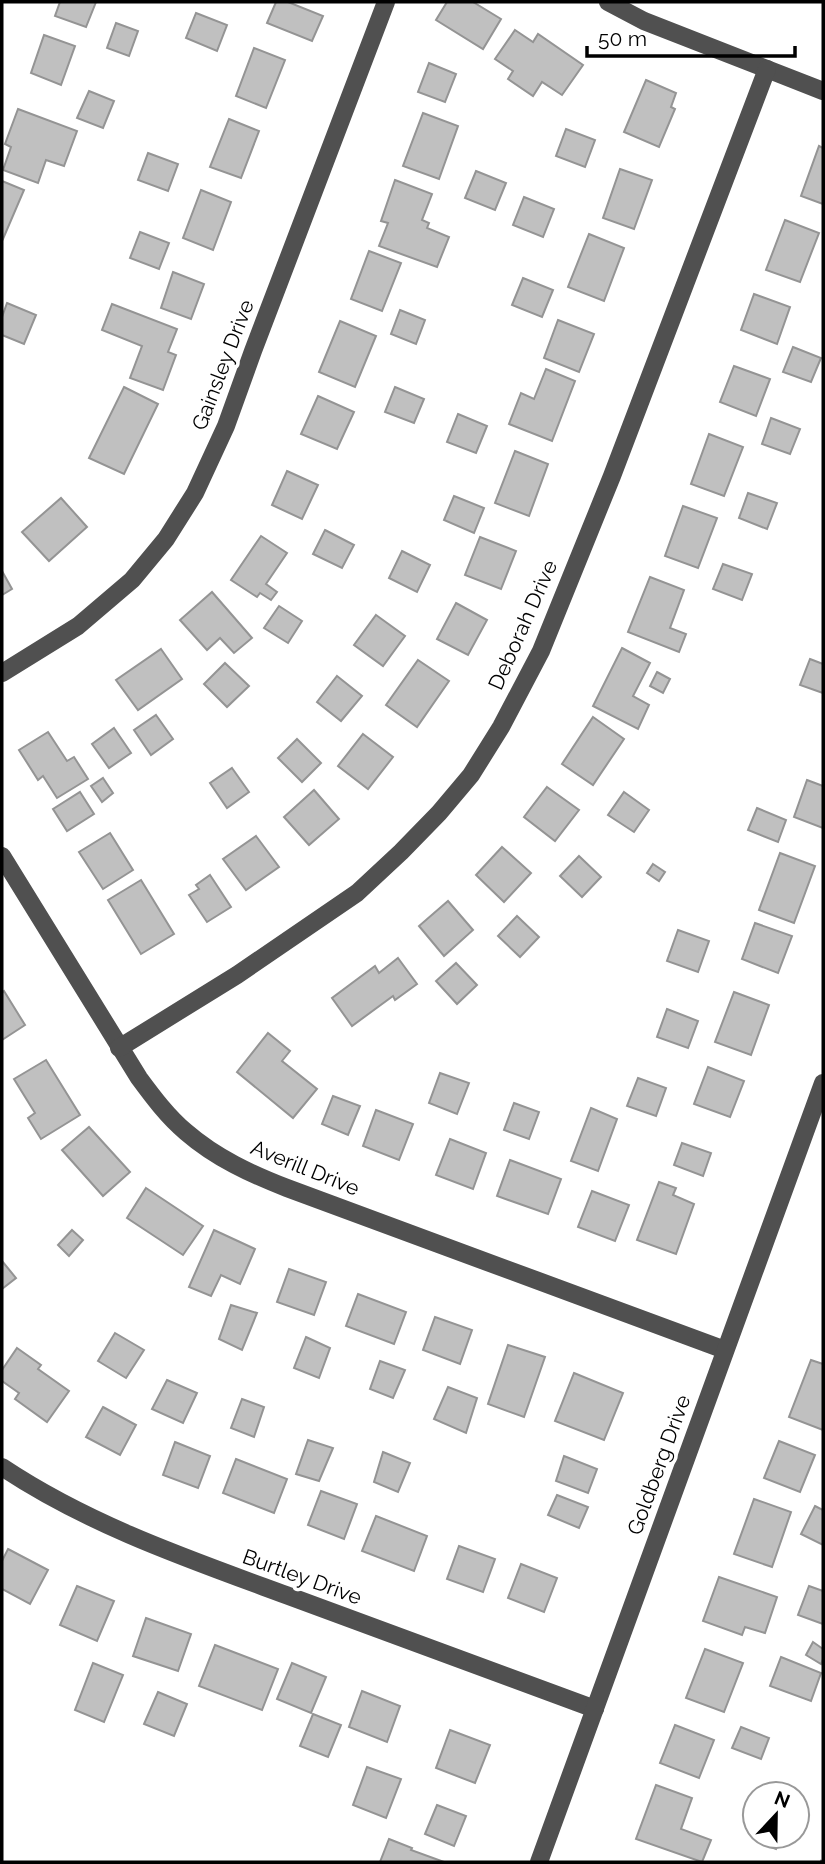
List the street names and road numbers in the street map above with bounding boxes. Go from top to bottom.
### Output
street label: Gainsley Drive [186,296,259,433]
street label: Deborah Drive [483,556,562,694]
street label: Averill Drive [247,1134,363,1201]
street label: Goldberg Drive [622,1391,695,1538]
street label: Burtley Drive [239,1543,365,1610]

